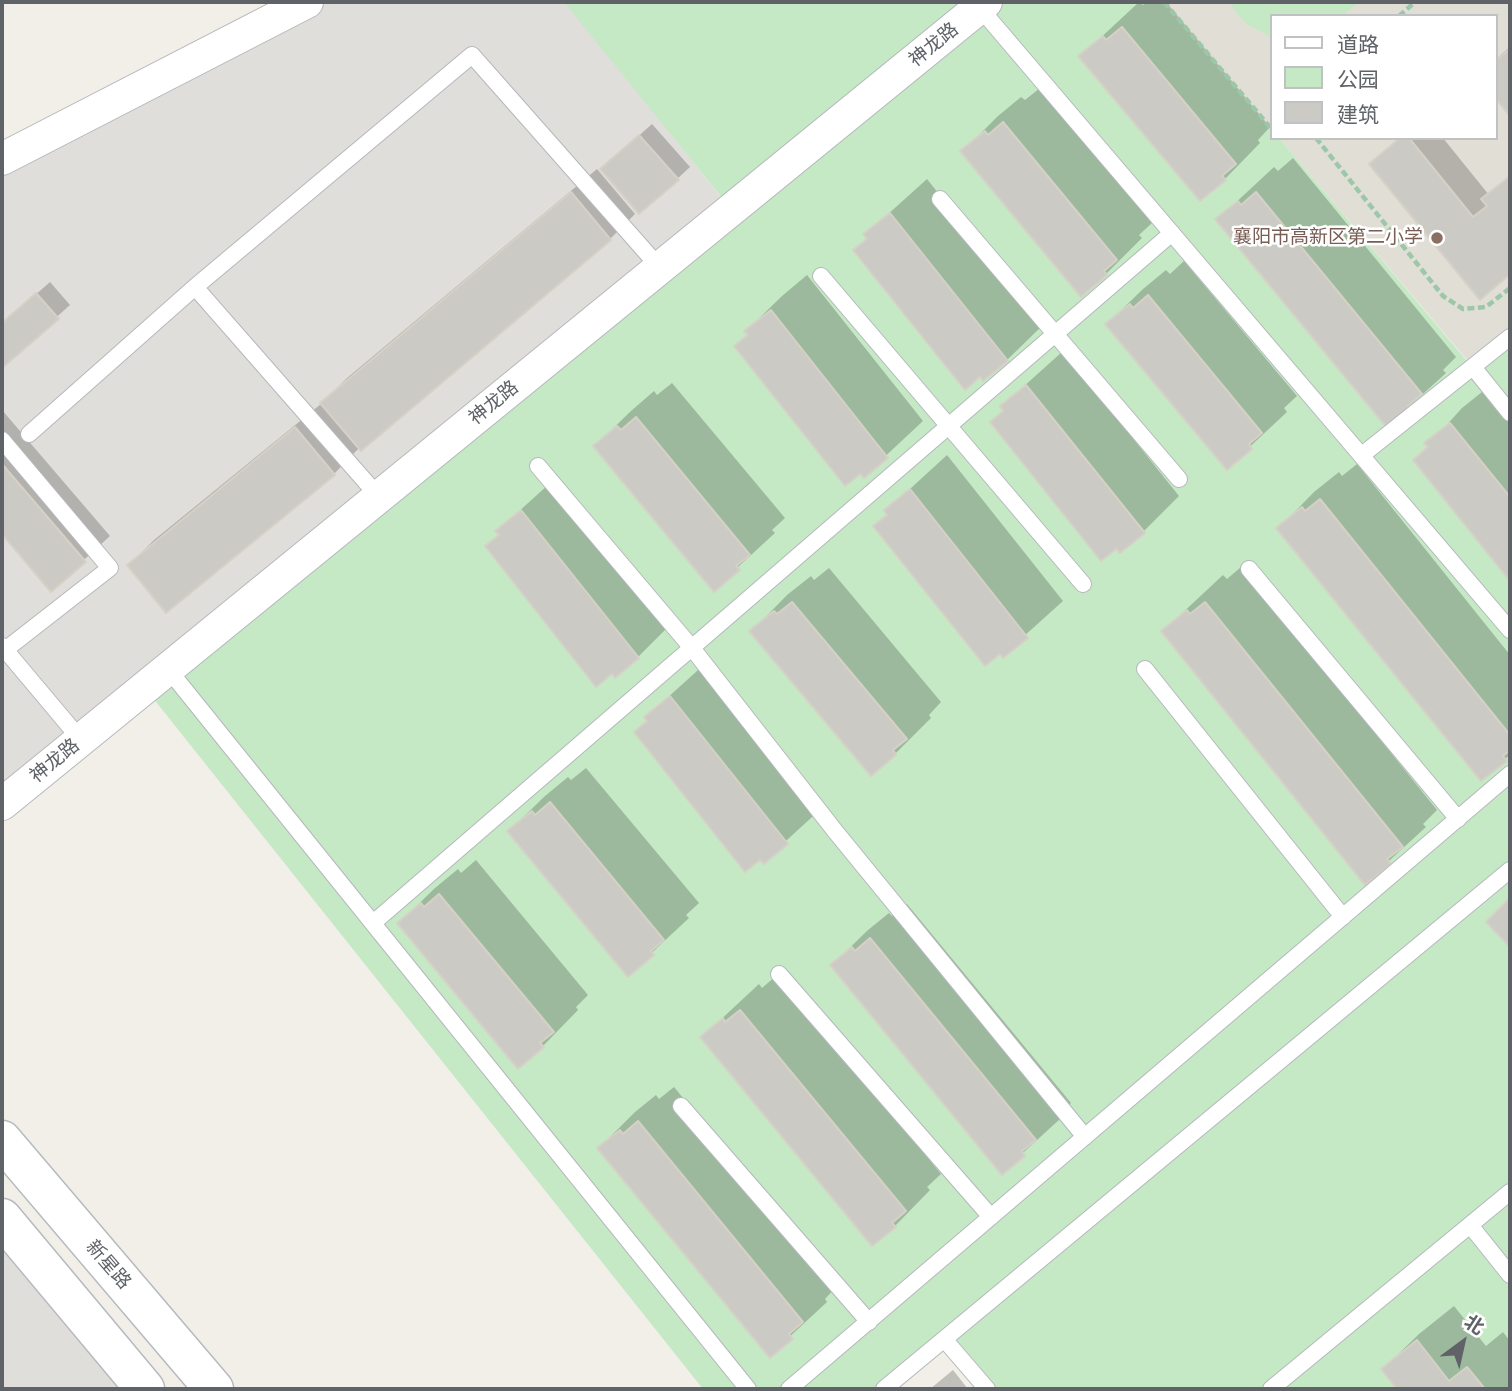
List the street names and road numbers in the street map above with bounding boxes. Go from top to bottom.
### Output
street label: 神龙路 [905,18,963,72]
street label: 神龙路 [465,376,523,430]
street label: 神龙路 [26,734,84,788]
street label: 新星路 [81,1236,135,1294]

